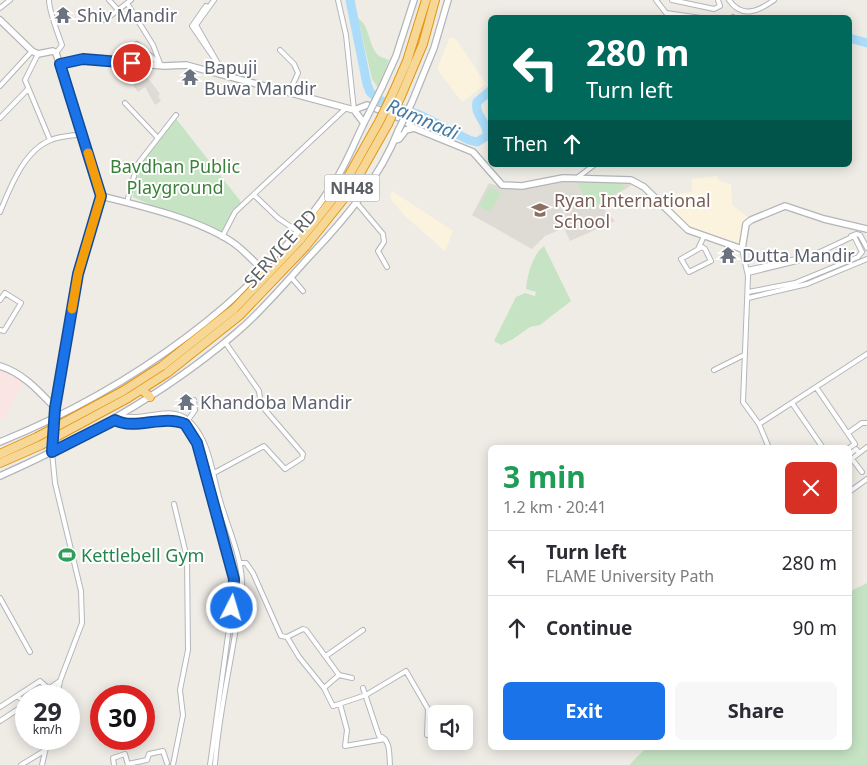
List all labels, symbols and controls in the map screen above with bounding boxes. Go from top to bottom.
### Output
place label: Shiv Mandir [77,3,178,27]
temple icon: Shiv Mandir [53,5,73,25]
text: 280 m [586,29,689,76]
icon: left [503,35,568,100]
pin [111,42,153,84]
icon: arrive [118,49,146,77]
place label: Bapuji Buwa Mandir [204,55,317,100]
temple icon: Bapuji Buwa Mandir [180,67,200,87]
text: Turn left [586,74,673,104]
water label: Ramnadi [383,92,464,146]
icon: ahead [558,130,586,158]
text: Then [503,131,548,157]
park label: Bavdhan Public Playground [110,154,240,199]
road number: NH48 [324,174,380,202]
place label: Ryan International School [554,188,711,233]
school or university icon: Ryan International School [530,200,550,220]
street label: SERVICE RD [238,203,322,293]
place label: Dutta Mandir [742,243,855,267]
temple icon: Dutta Mandir [718,245,738,265]
place label: Khandoba Mandir [200,390,353,414]
temple icon: Khandoba Mandir [176,392,196,412]
text: 3 min [503,456,586,497]
button: close [785,462,837,514]
text: 1.2 km · 20:41 [503,496,607,518]
text: Turn left [546,539,627,565]
place label: Kettlebell Gym [81,543,204,567]
sports icon: Kettlebell Gym [57,545,77,565]
icon: left [503,549,531,577]
text: 280 m [782,550,837,576]
text: FLAME University Path [546,565,714,587]
position arrow [205,581,257,633]
icon: ahead [503,614,531,642]
text: Continue [546,615,632,641]
text: 90 m [793,615,837,641]
button: Exit [503,682,665,740]
button: Share [675,682,837,740]
speed limit sign: 30 [90,685,155,750]
text: 29 [33,694,62,728]
map controls [428,705,473,750]
button: sound [428,705,473,750]
text: km/h [33,721,62,738]

